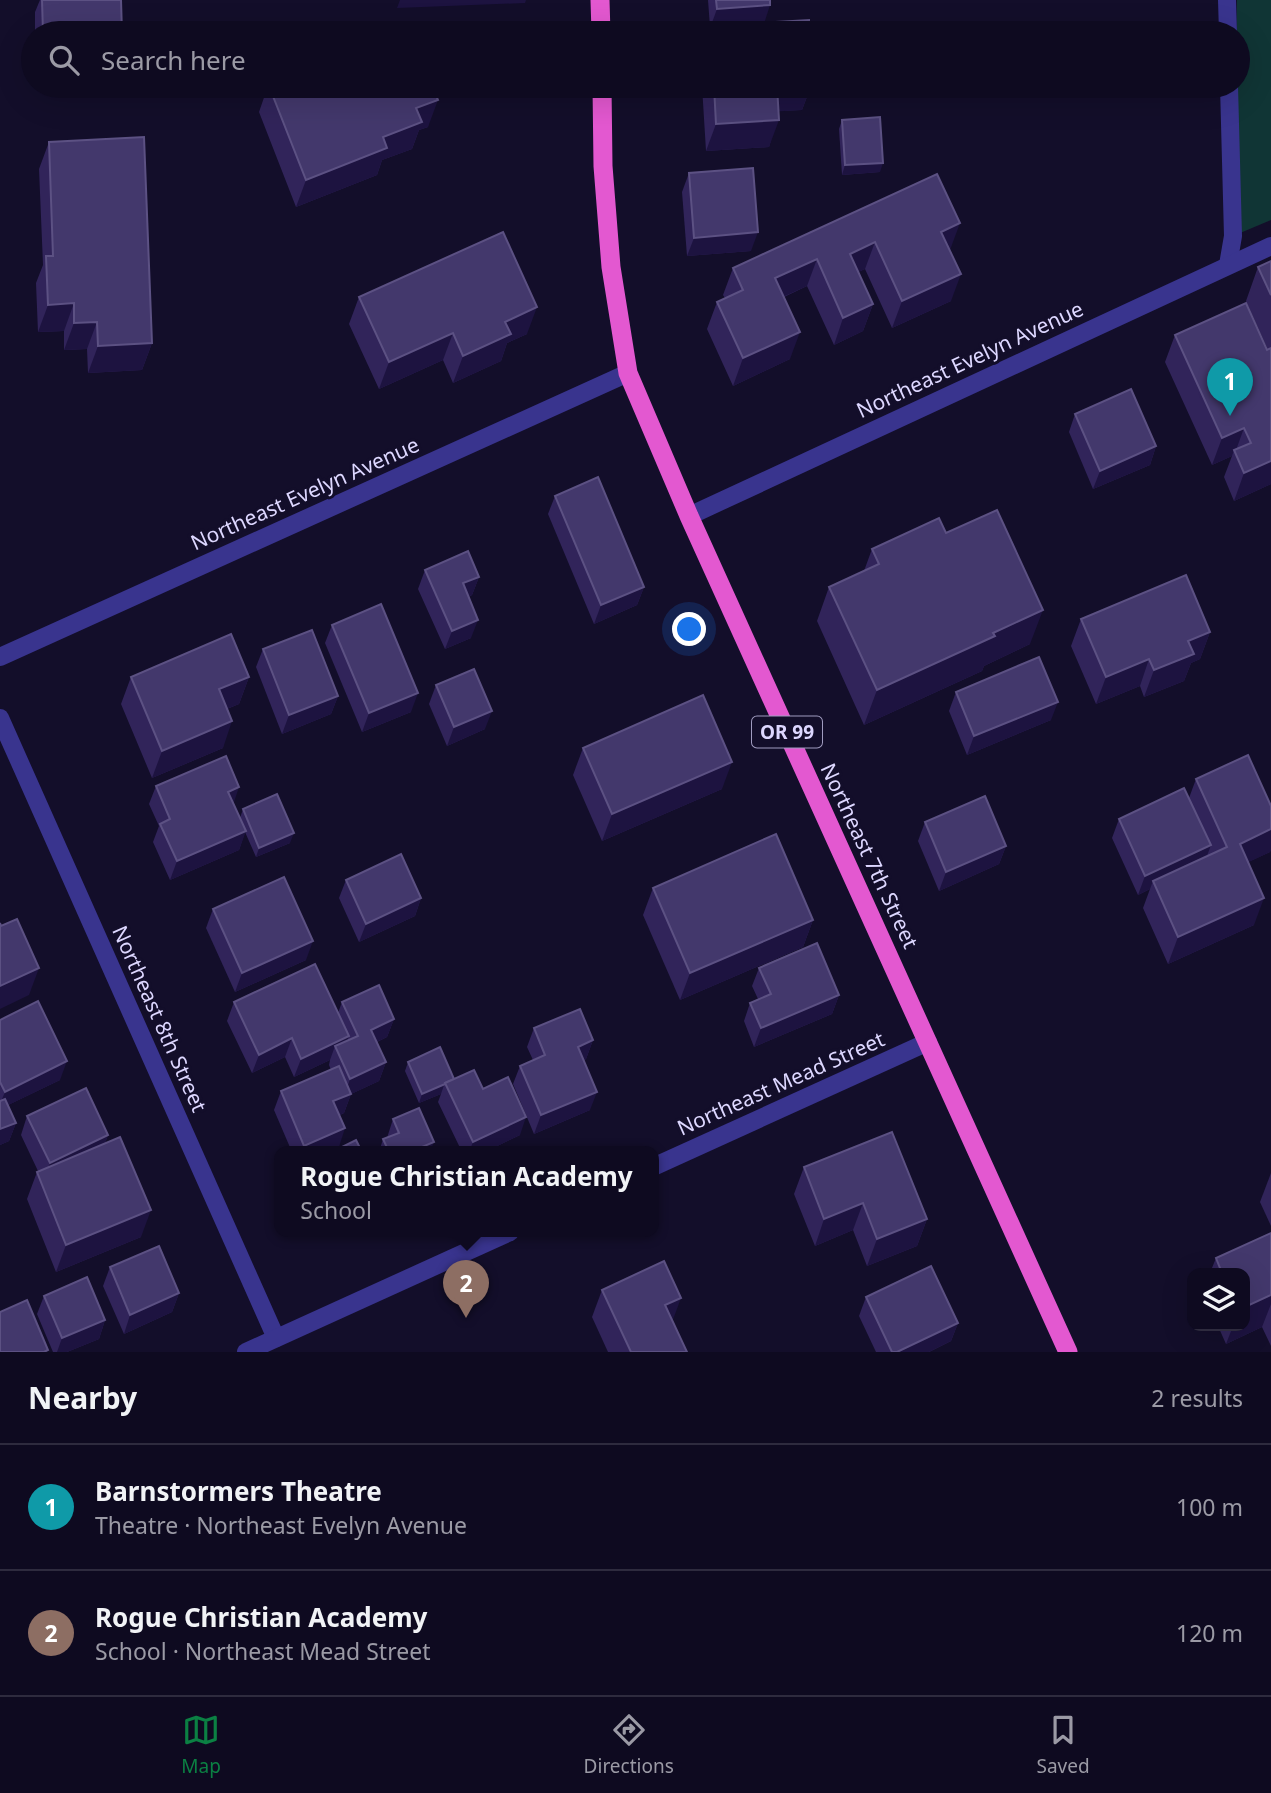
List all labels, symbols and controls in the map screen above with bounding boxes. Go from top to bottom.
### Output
search box [21,21,1250,98]
icon: search [45,41,83,79]
text: Search here [101,42,246,78]
street label: Northeast Evelyn Avenue [852,294,1087,424]
pin: 1 [1207,358,1253,416]
street label: Northeast Evelyn Avenue [186,430,423,556]
your location [672,612,706,646]
road number: OR 99 [752,716,822,748]
street label: Northeast 7th Street [815,758,925,953]
street label: Northeast 8th Street [106,921,214,1117]
street label: Northeast Mead Street [672,1025,889,1141]
popup [274,1146,659,1237]
text: Rogue Christian Academy [300,1158,633,1194]
text: School [300,1194,372,1226]
pin: 2 [443,1260,489,1318]
map controls [1187,1268,1250,1331]
button: layers [1187,1268,1250,1331]
text: Nearby [28,1377,137,1418]
text: 2 results [1151,1382,1243,1414]
text: Barnstormers Theatre [95,1473,382,1509]
text: 1 [44,1491,58,1523]
text: 100 m [1176,1491,1243,1523]
text: Theatre · Northeast Evelyn Avenue [95,1509,467,1541]
text: Rogue Christian Academy [95,1599,427,1635]
text: 2 [44,1617,58,1649]
text: 120 m [1176,1617,1243,1649]
text: School · Northeast Mead Street [95,1635,430,1667]
tab: Map [181,1711,221,1779]
tab: Directions [584,1711,674,1779]
tab: Saved [1036,1711,1090,1779]

